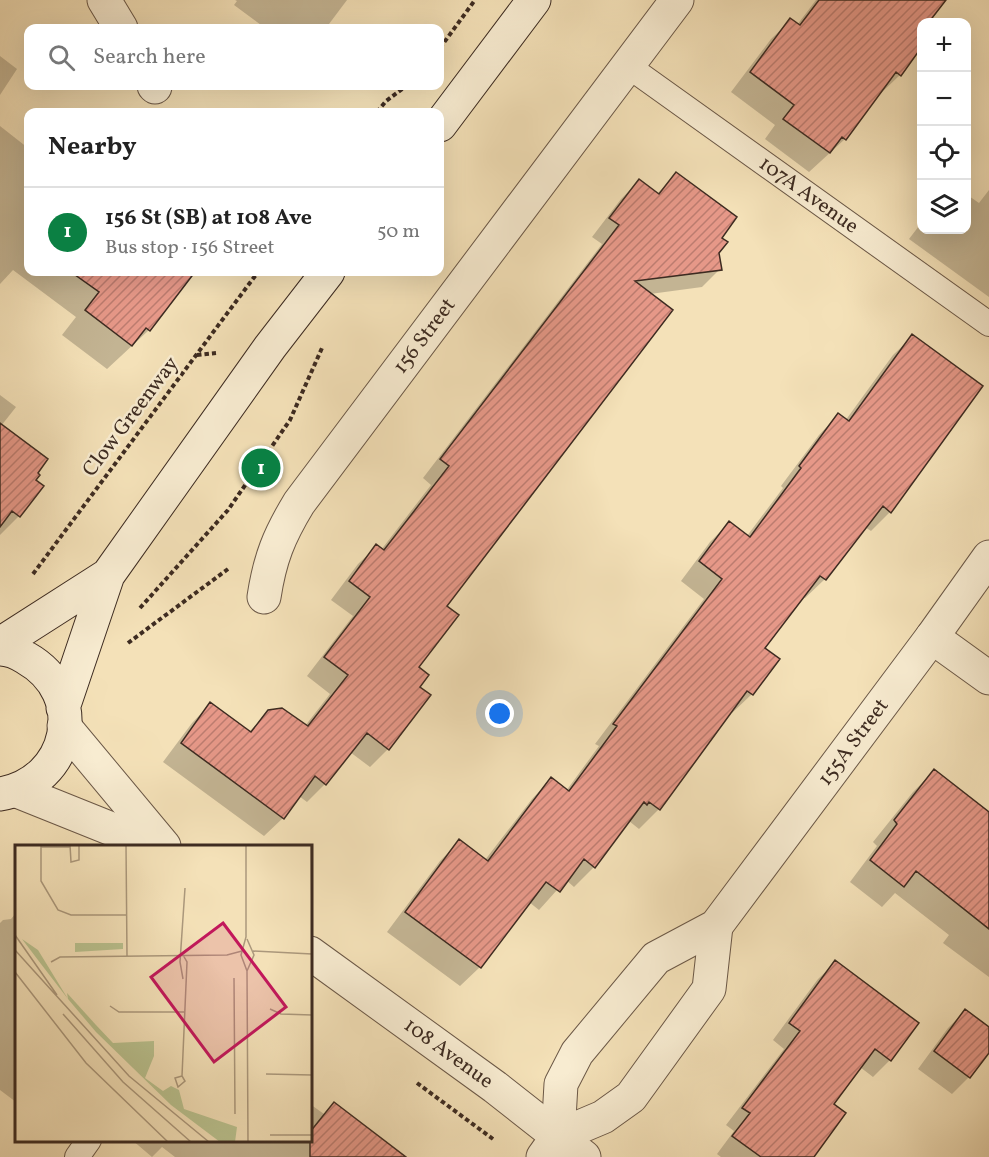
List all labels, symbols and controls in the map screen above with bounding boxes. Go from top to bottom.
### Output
map controls [917,18,971,234]
button: + [917,18,971,72]
search box [24,24,444,90]
icon: search [45,41,78,74]
text: Search here [93,42,206,73]
button: − [917,72,971,126]
button: locate [917,126,971,180]
text: Nearby [48,129,137,165]
street label: 107A Avenue [753,149,865,241]
button: layers [917,180,971,234]
text: 156 St (SB) at 108 Ave [105,203,312,234]
text: 1 [63,218,72,246]
text: 50 m [377,218,420,246]
text: Bus stop · 156 Street [105,234,275,262]
street label: 156 Street [386,292,463,380]
street label: Clow Greenway [76,350,186,483]
pin: 1 [242,446,280,490]
street label: 155A Street [811,692,896,792]
your location [485,699,514,728]
inset map [15,845,312,1142]
street label: 108 Avenue [398,1011,499,1096]

